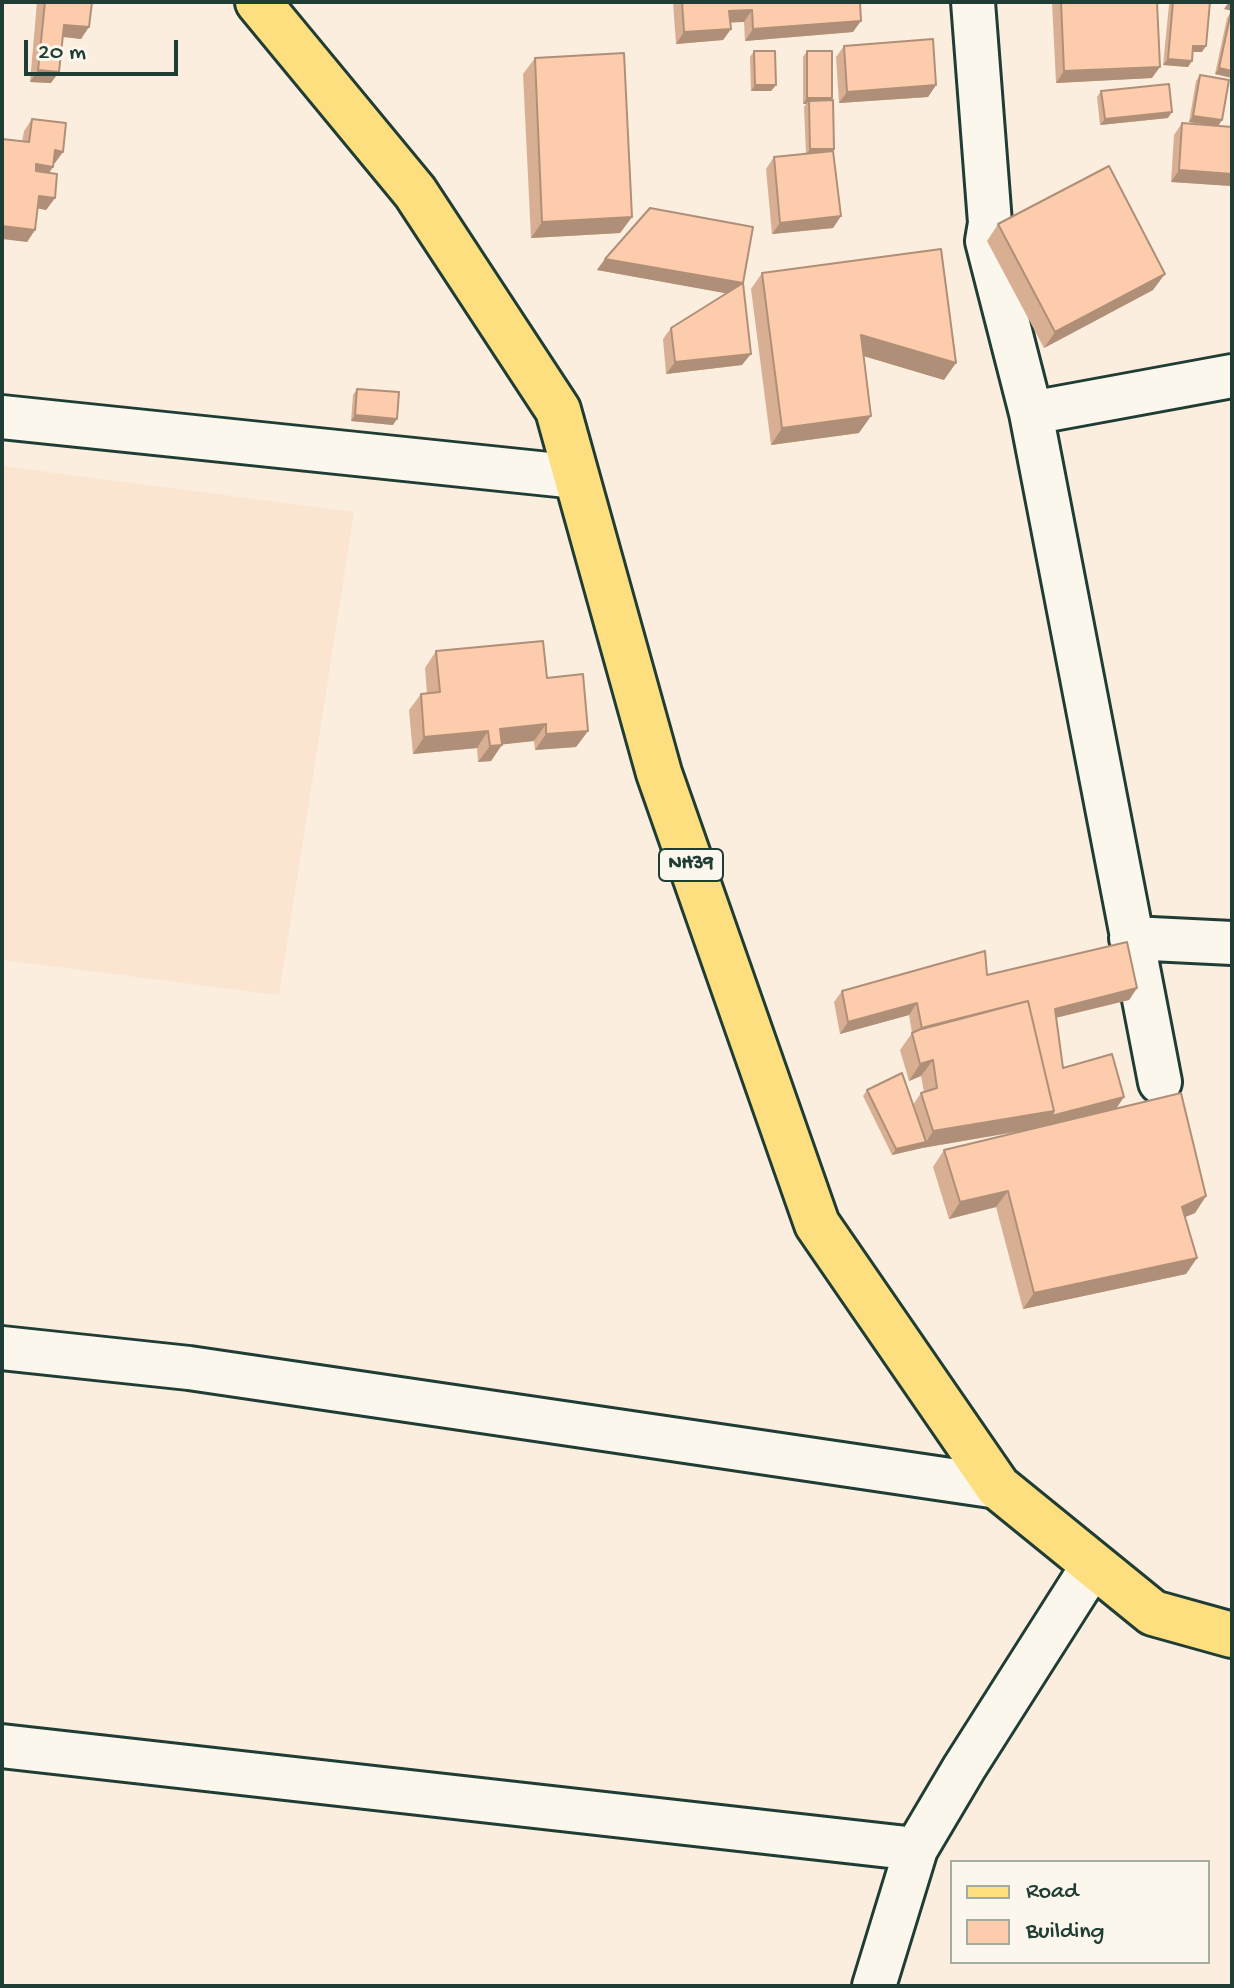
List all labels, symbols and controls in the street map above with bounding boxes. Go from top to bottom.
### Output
scale bar [28,24,182,74]
text: 20 m [38,39,86,68]
road number: NH39 [659,849,723,881]
legend [950,1860,1210,1964]
text: Road [1026,1878,1078,1907]
text: Building [1026,1918,1104,1947]

